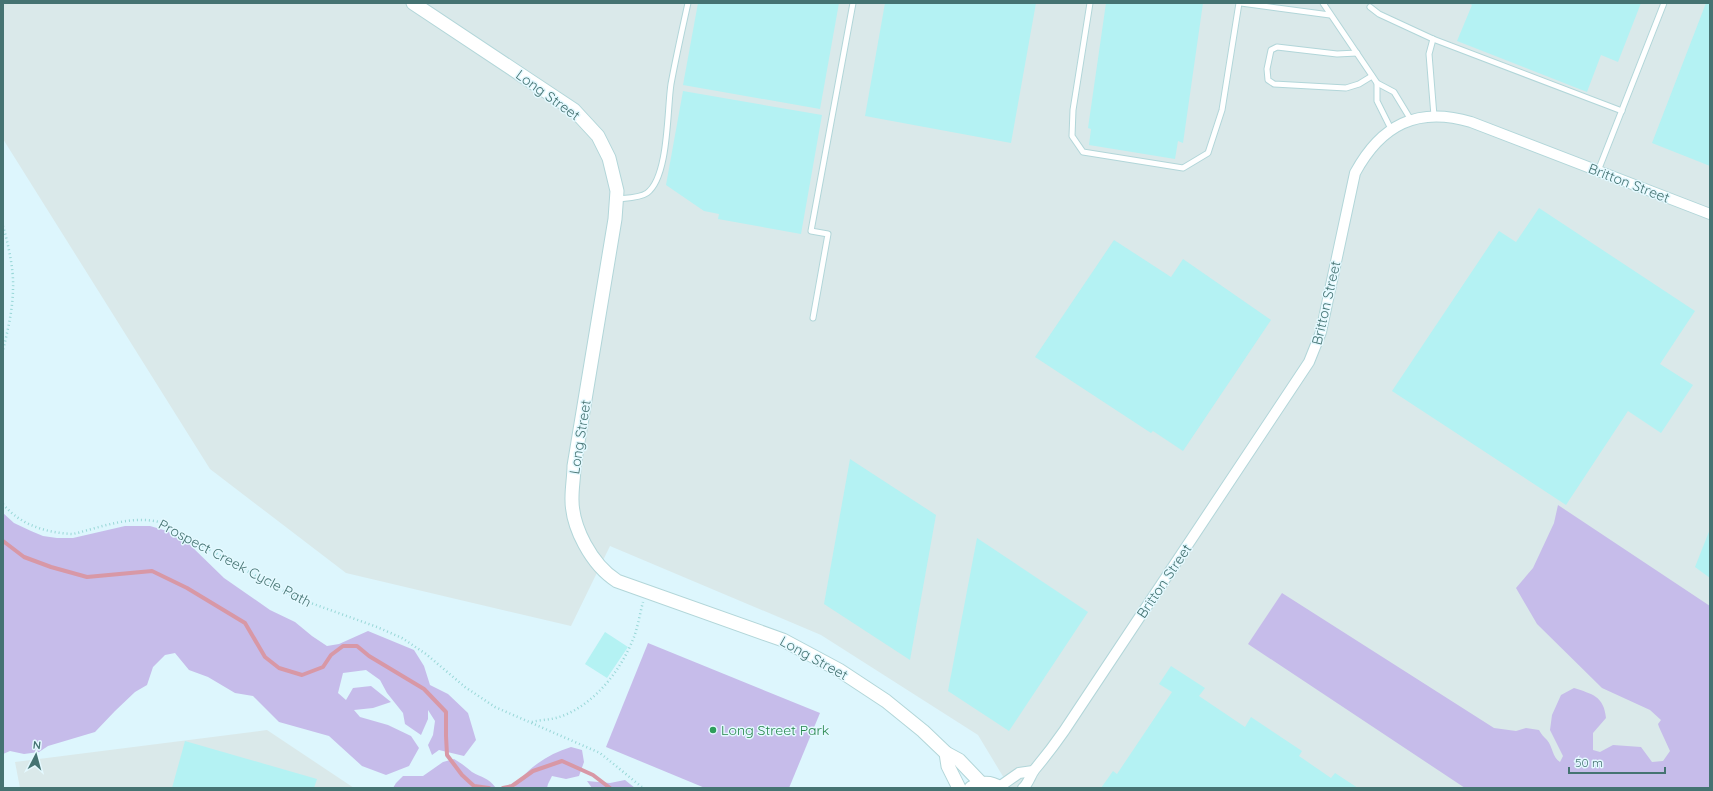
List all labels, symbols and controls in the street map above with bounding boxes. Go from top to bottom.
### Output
street label: Long Street [512,66,584,124]
street label: Britton Street [1586,159,1672,207]
street label: Britton Street [1308,259,1344,347]
street label: Long Street [565,398,595,475]
street label: Prospect Creek Cycle Path [155,515,315,611]
street label: Britton Street [1133,540,1196,621]
street label: Long Street [777,632,851,684]
place label: Long Street Park [721,721,829,739]
marker: Long Street Park [708,725,718,735]
north arrow [16,735,56,775]
text: N [32,738,42,752]
scale bar [1569,749,1665,775]
text: 50 m [1575,755,1603,770]

